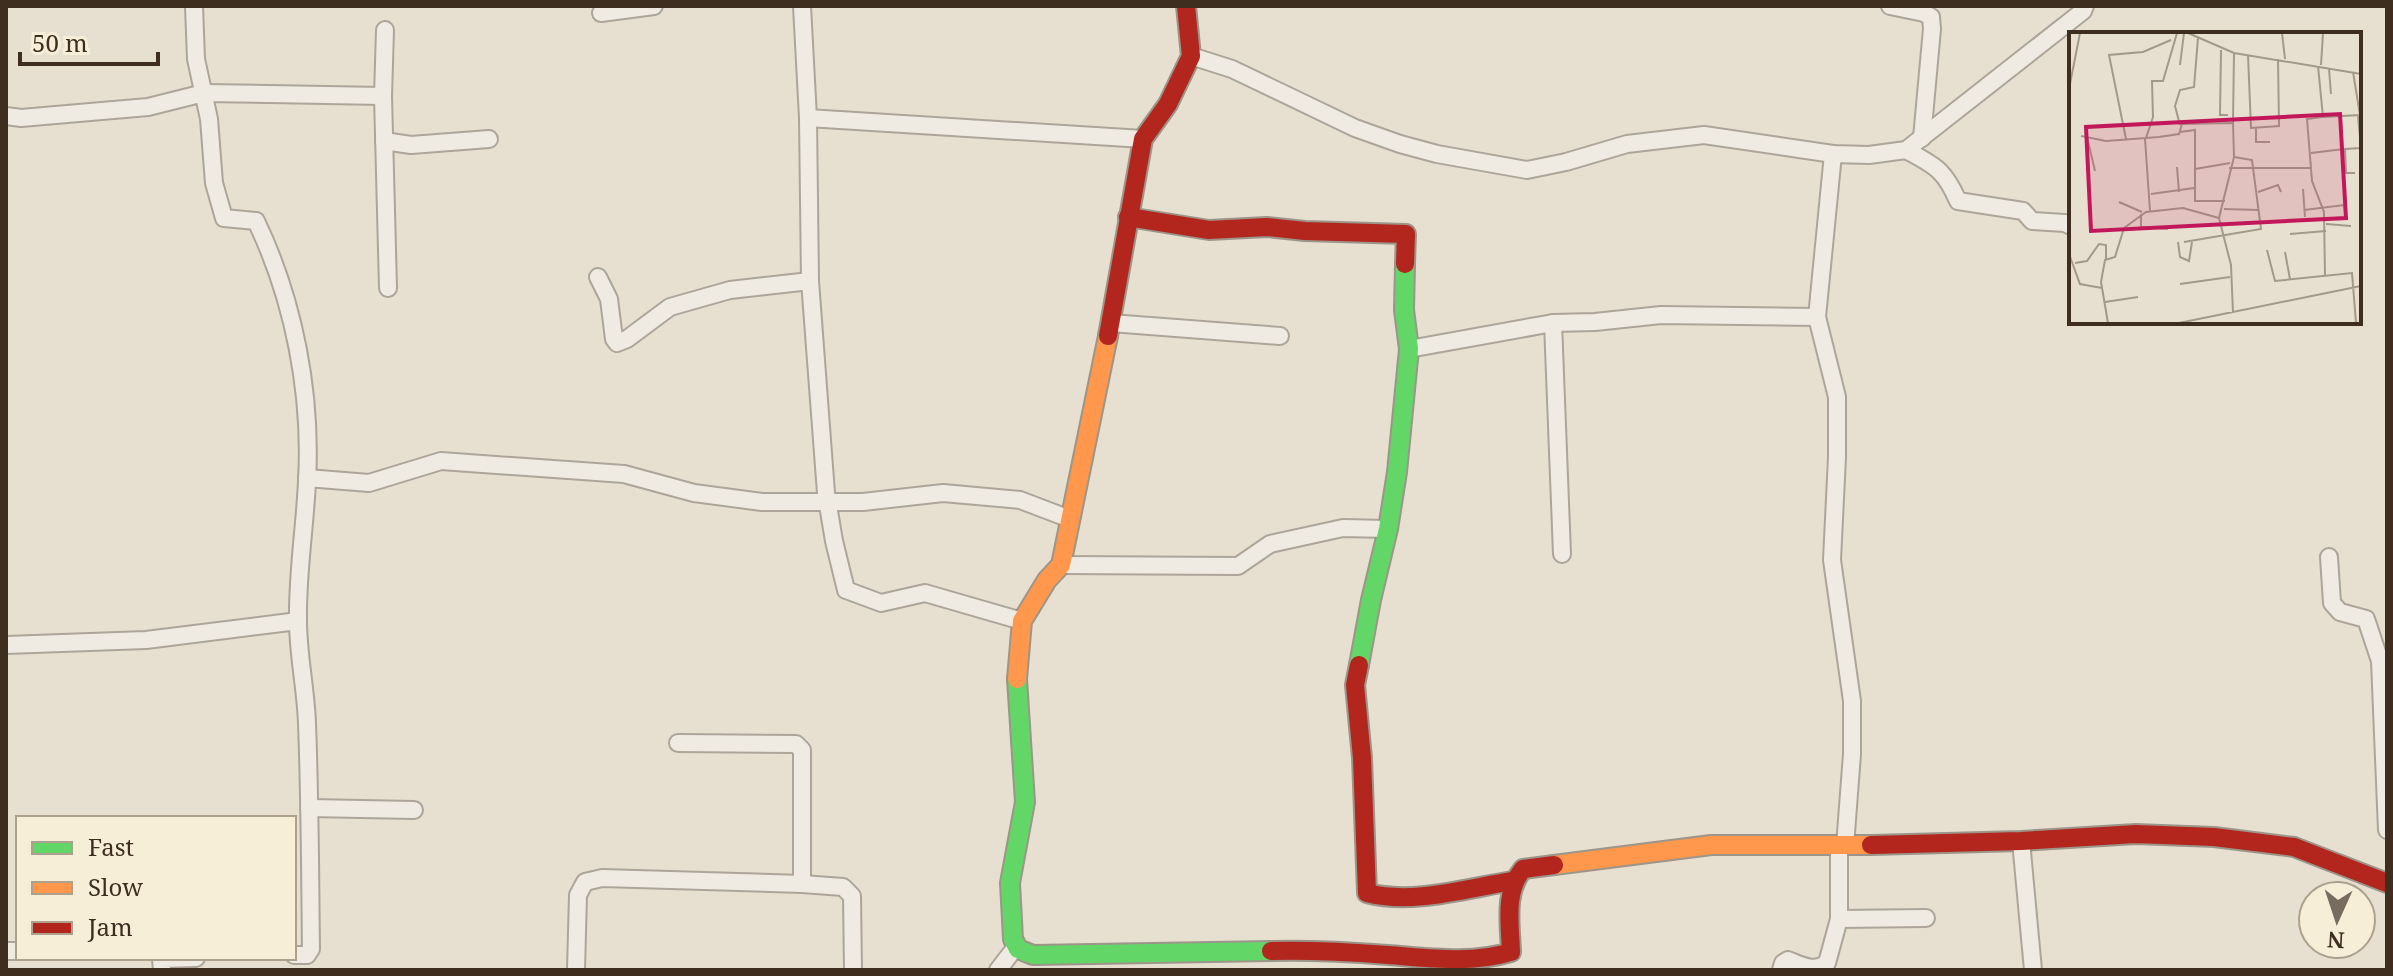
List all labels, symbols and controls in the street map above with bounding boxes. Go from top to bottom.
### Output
scale bar [20,16,158,66]
text: 50 m [32,26,88,59]
inset map [2069,32,2361,324]
legend [16,816,296,960]
text: Fast [88,830,134,863]
text: Slow [88,870,143,903]
north arrow [2297,880,2377,960]
text: Jam [87,910,133,943]
text: N [2326,926,2345,956]

